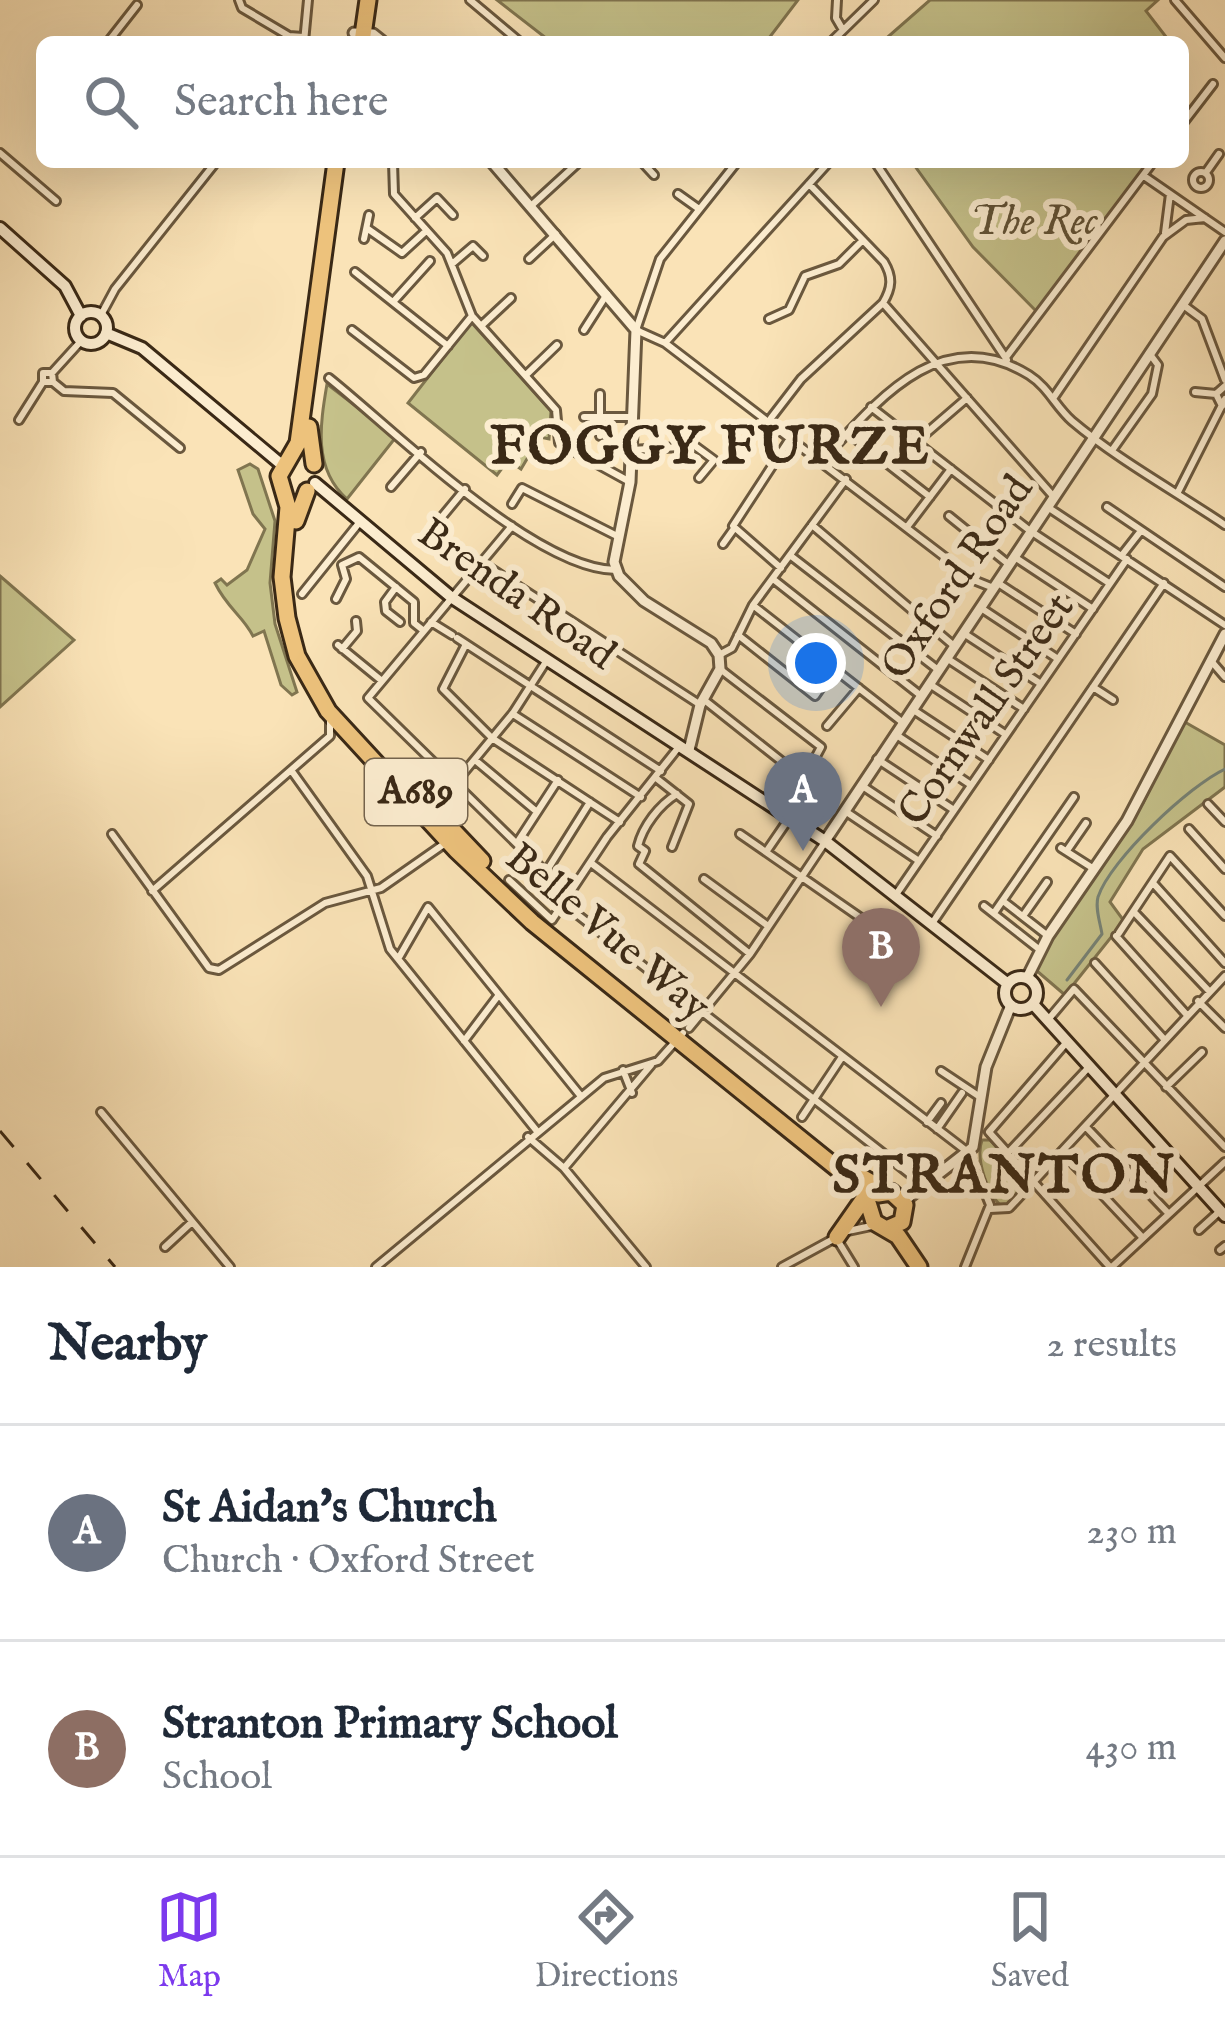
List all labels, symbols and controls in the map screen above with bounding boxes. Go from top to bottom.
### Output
search box [36,36,1189,168]
icon: search [78,69,144,135]
text: Search here [174,74,388,131]
park label: The Rec [971,196,1099,249]
district label: FOGGY FURZE [490,414,932,483]
street label: Oxford Road [870,465,1046,690]
street label: Brenda Road [407,507,626,683]
street label: Cornwall Street [887,583,1087,837]
your location [786,633,846,693]
pin: A [764,752,842,851]
road number: A689 [365,759,467,825]
street label: Belle Vue Way [494,832,720,1034]
pin: B [842,908,920,1007]
district label: STRANTON [832,1143,1178,1212]
text: Nearby [48,1313,207,1378]
text: 2 results [1046,1321,1177,1370]
text: St Aidan's Church [162,1480,497,1537]
text: A [74,1508,100,1557]
text: 230 m [1086,1508,1177,1557]
text: Church · Oxford Street [162,1537,535,1586]
text: Stranton Primary School [162,1696,618,1753]
text: B [74,1724,100,1773]
text: 430 m [1086,1724,1177,1773]
text: School [162,1753,272,1802]
tab: Map [156,1884,222,1998]
tab: Directions [535,1884,678,1998]
tab: Saved [991,1884,1069,1998]

